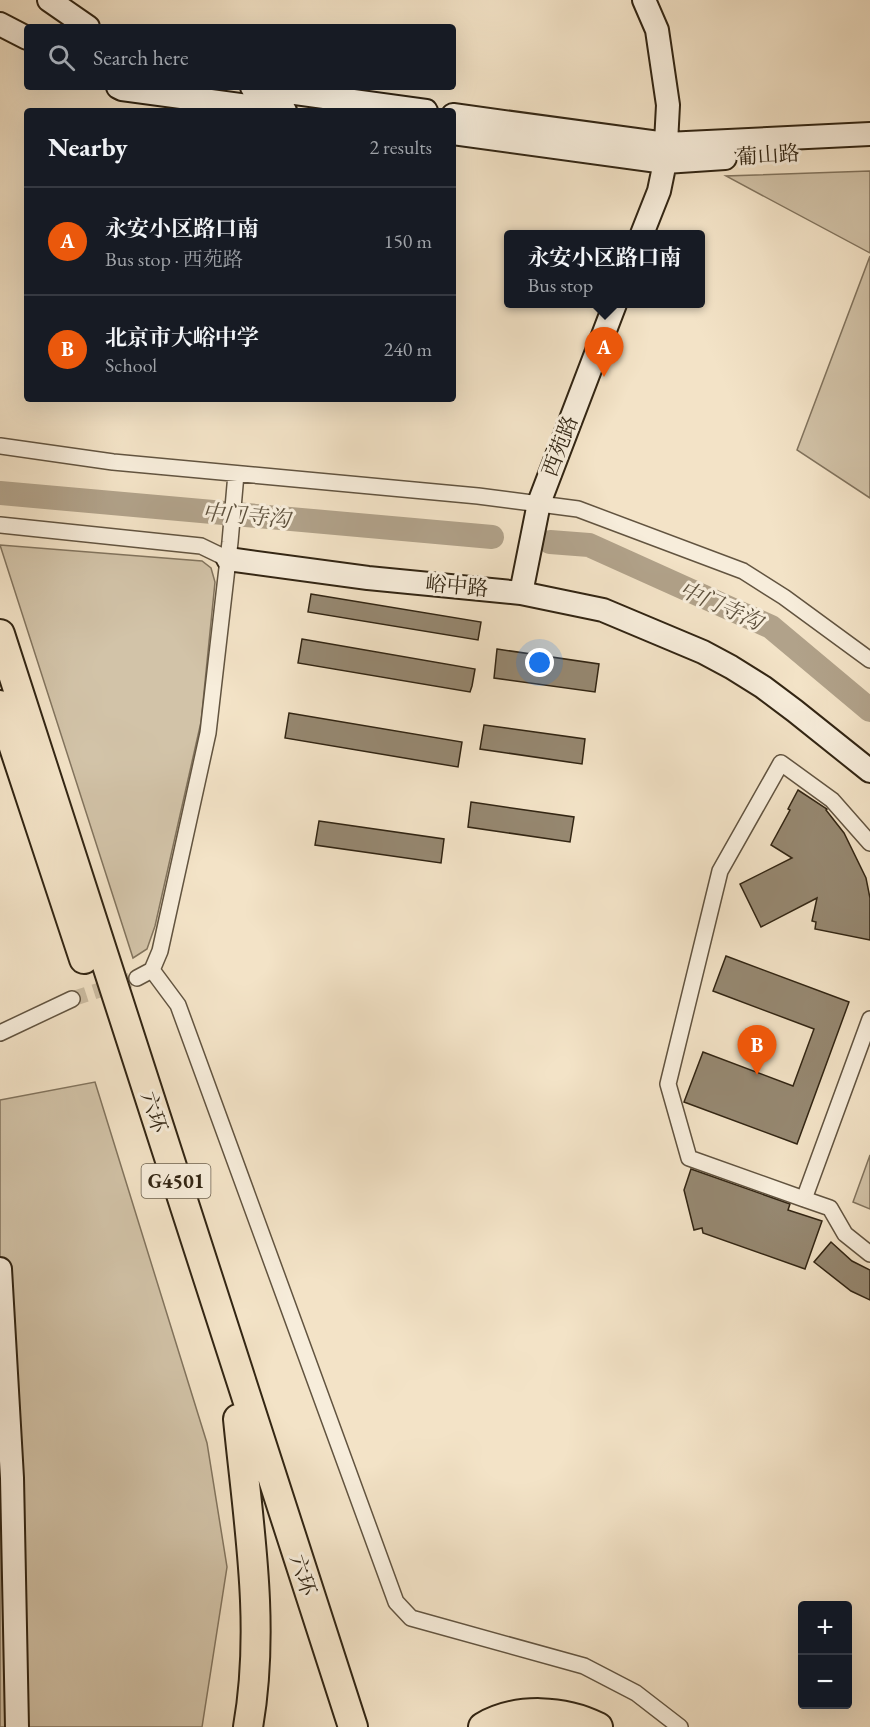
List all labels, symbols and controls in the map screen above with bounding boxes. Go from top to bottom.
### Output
search box [24,24,456,90]
icon: search [45,41,78,74]
text: Search here [93,43,188,72]
text: Nearby [48,130,128,164]
text: 2 results [369,134,432,160]
street label: 葡山路 [736,139,800,170]
text: 永安小区路口南 [105,214,259,243]
text: A [60,228,75,254]
text: 150 m [384,228,432,254]
popup [504,230,705,308]
text: 永安小区路口南 [527,243,682,272]
text: Bus stop · 西苑路 [105,246,243,272]
text: Bus stop [527,272,593,298]
text: 北京市大峪中学 [105,323,259,352]
pin: A [584,328,624,377]
text: B [61,336,74,362]
text: 240 m [384,336,432,362]
text: School [105,352,157,378]
street label: 西苑路 [536,412,583,480]
water label: 中门寺沟 [201,497,294,534]
street label: 峪中路 [424,569,490,602]
water label: 中门寺沟 [675,574,770,638]
your location [525,648,554,677]
pin: B [738,1026,777,1075]
street label: 六环 [135,1088,174,1136]
road number: G4501 [142,1164,210,1198]
street label: 六环 [284,1551,323,1599]
map controls [798,1601,852,1709]
button: + [798,1601,852,1655]
button: − [798,1655,852,1709]

